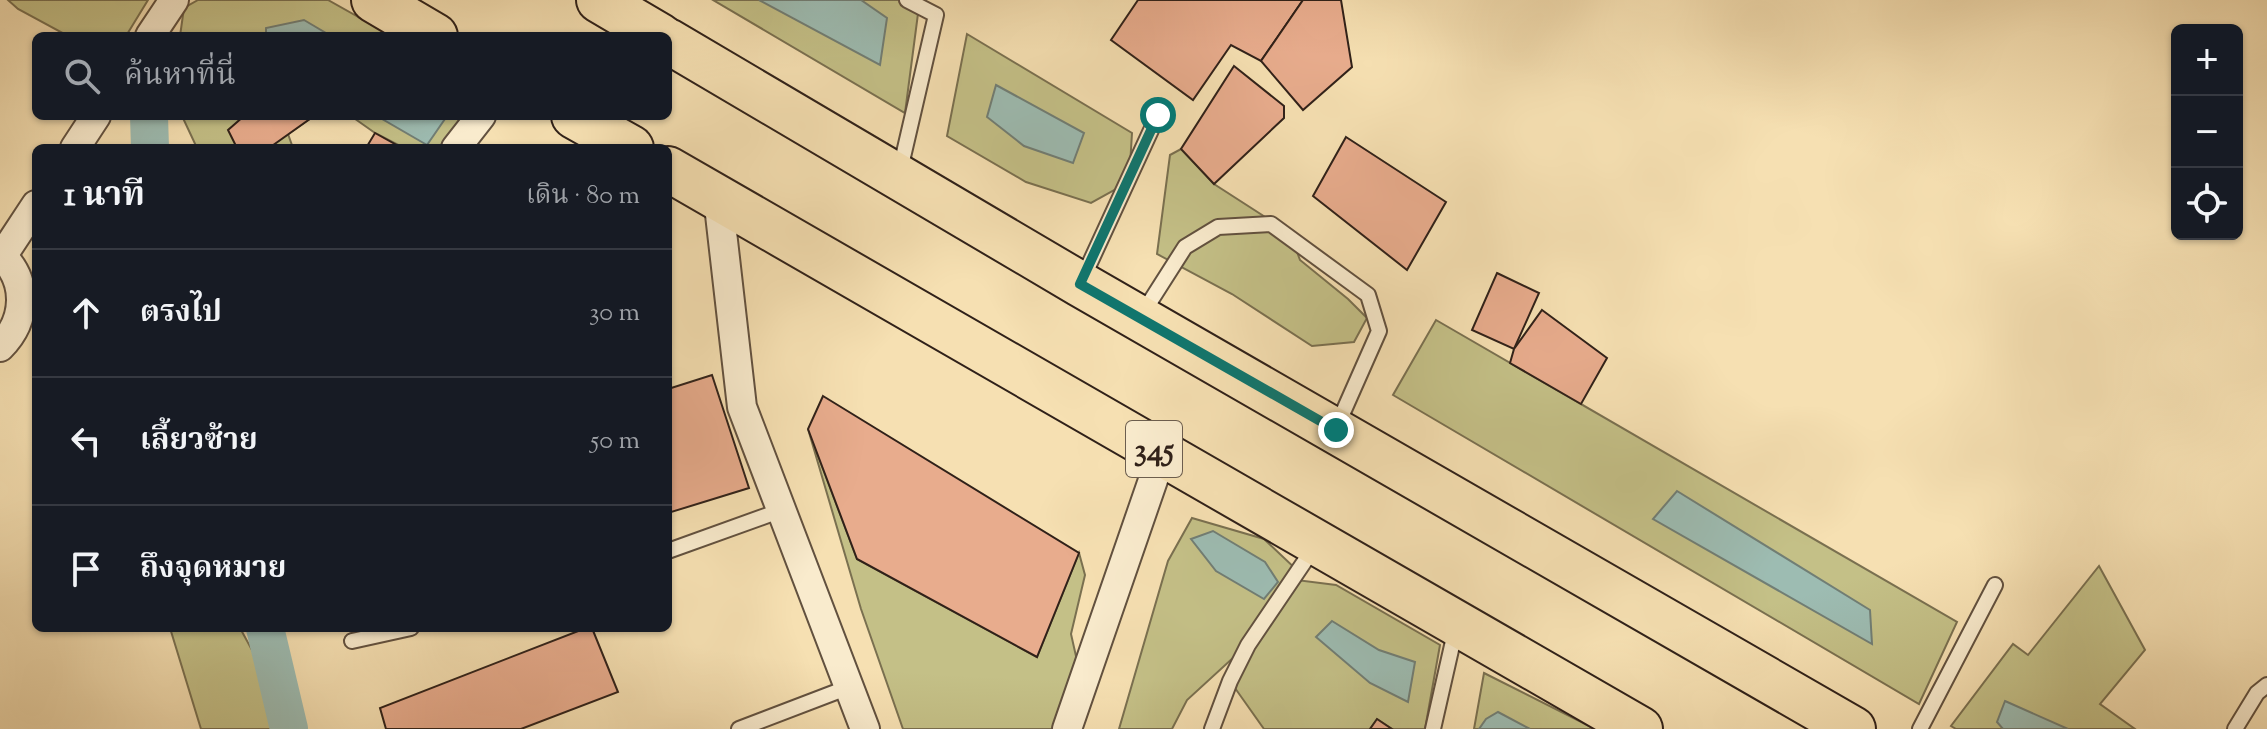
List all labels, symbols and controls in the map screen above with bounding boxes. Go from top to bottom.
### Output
map controls [2171,24,2243,240]
button: + [2171,24,2243,96]
search box [32,32,672,120]
icon: search [60,54,104,98]
text: ค้นหาที่นี่ [124,55,236,98]
button: − [2171,96,2243,168]
route start [1140,97,1176,133]
button: locate [2171,168,2243,240]
text: 1 นาที [64,172,145,221]
text: เดิน · 80 m [526,178,640,215]
icon: ahead [64,291,108,335]
text: ตรงไป [140,292,222,335]
text: 30 m [589,295,640,332]
route end [1318,412,1354,448]
icon: left [64,419,108,463]
text: เลี้ยวซ้าย [140,420,258,463]
road number: 345 [1126,421,1182,477]
text: 50 m [590,423,640,460]
icon: arrive [64,547,108,591]
text: ถึงจุดหมาย [140,548,286,591]

